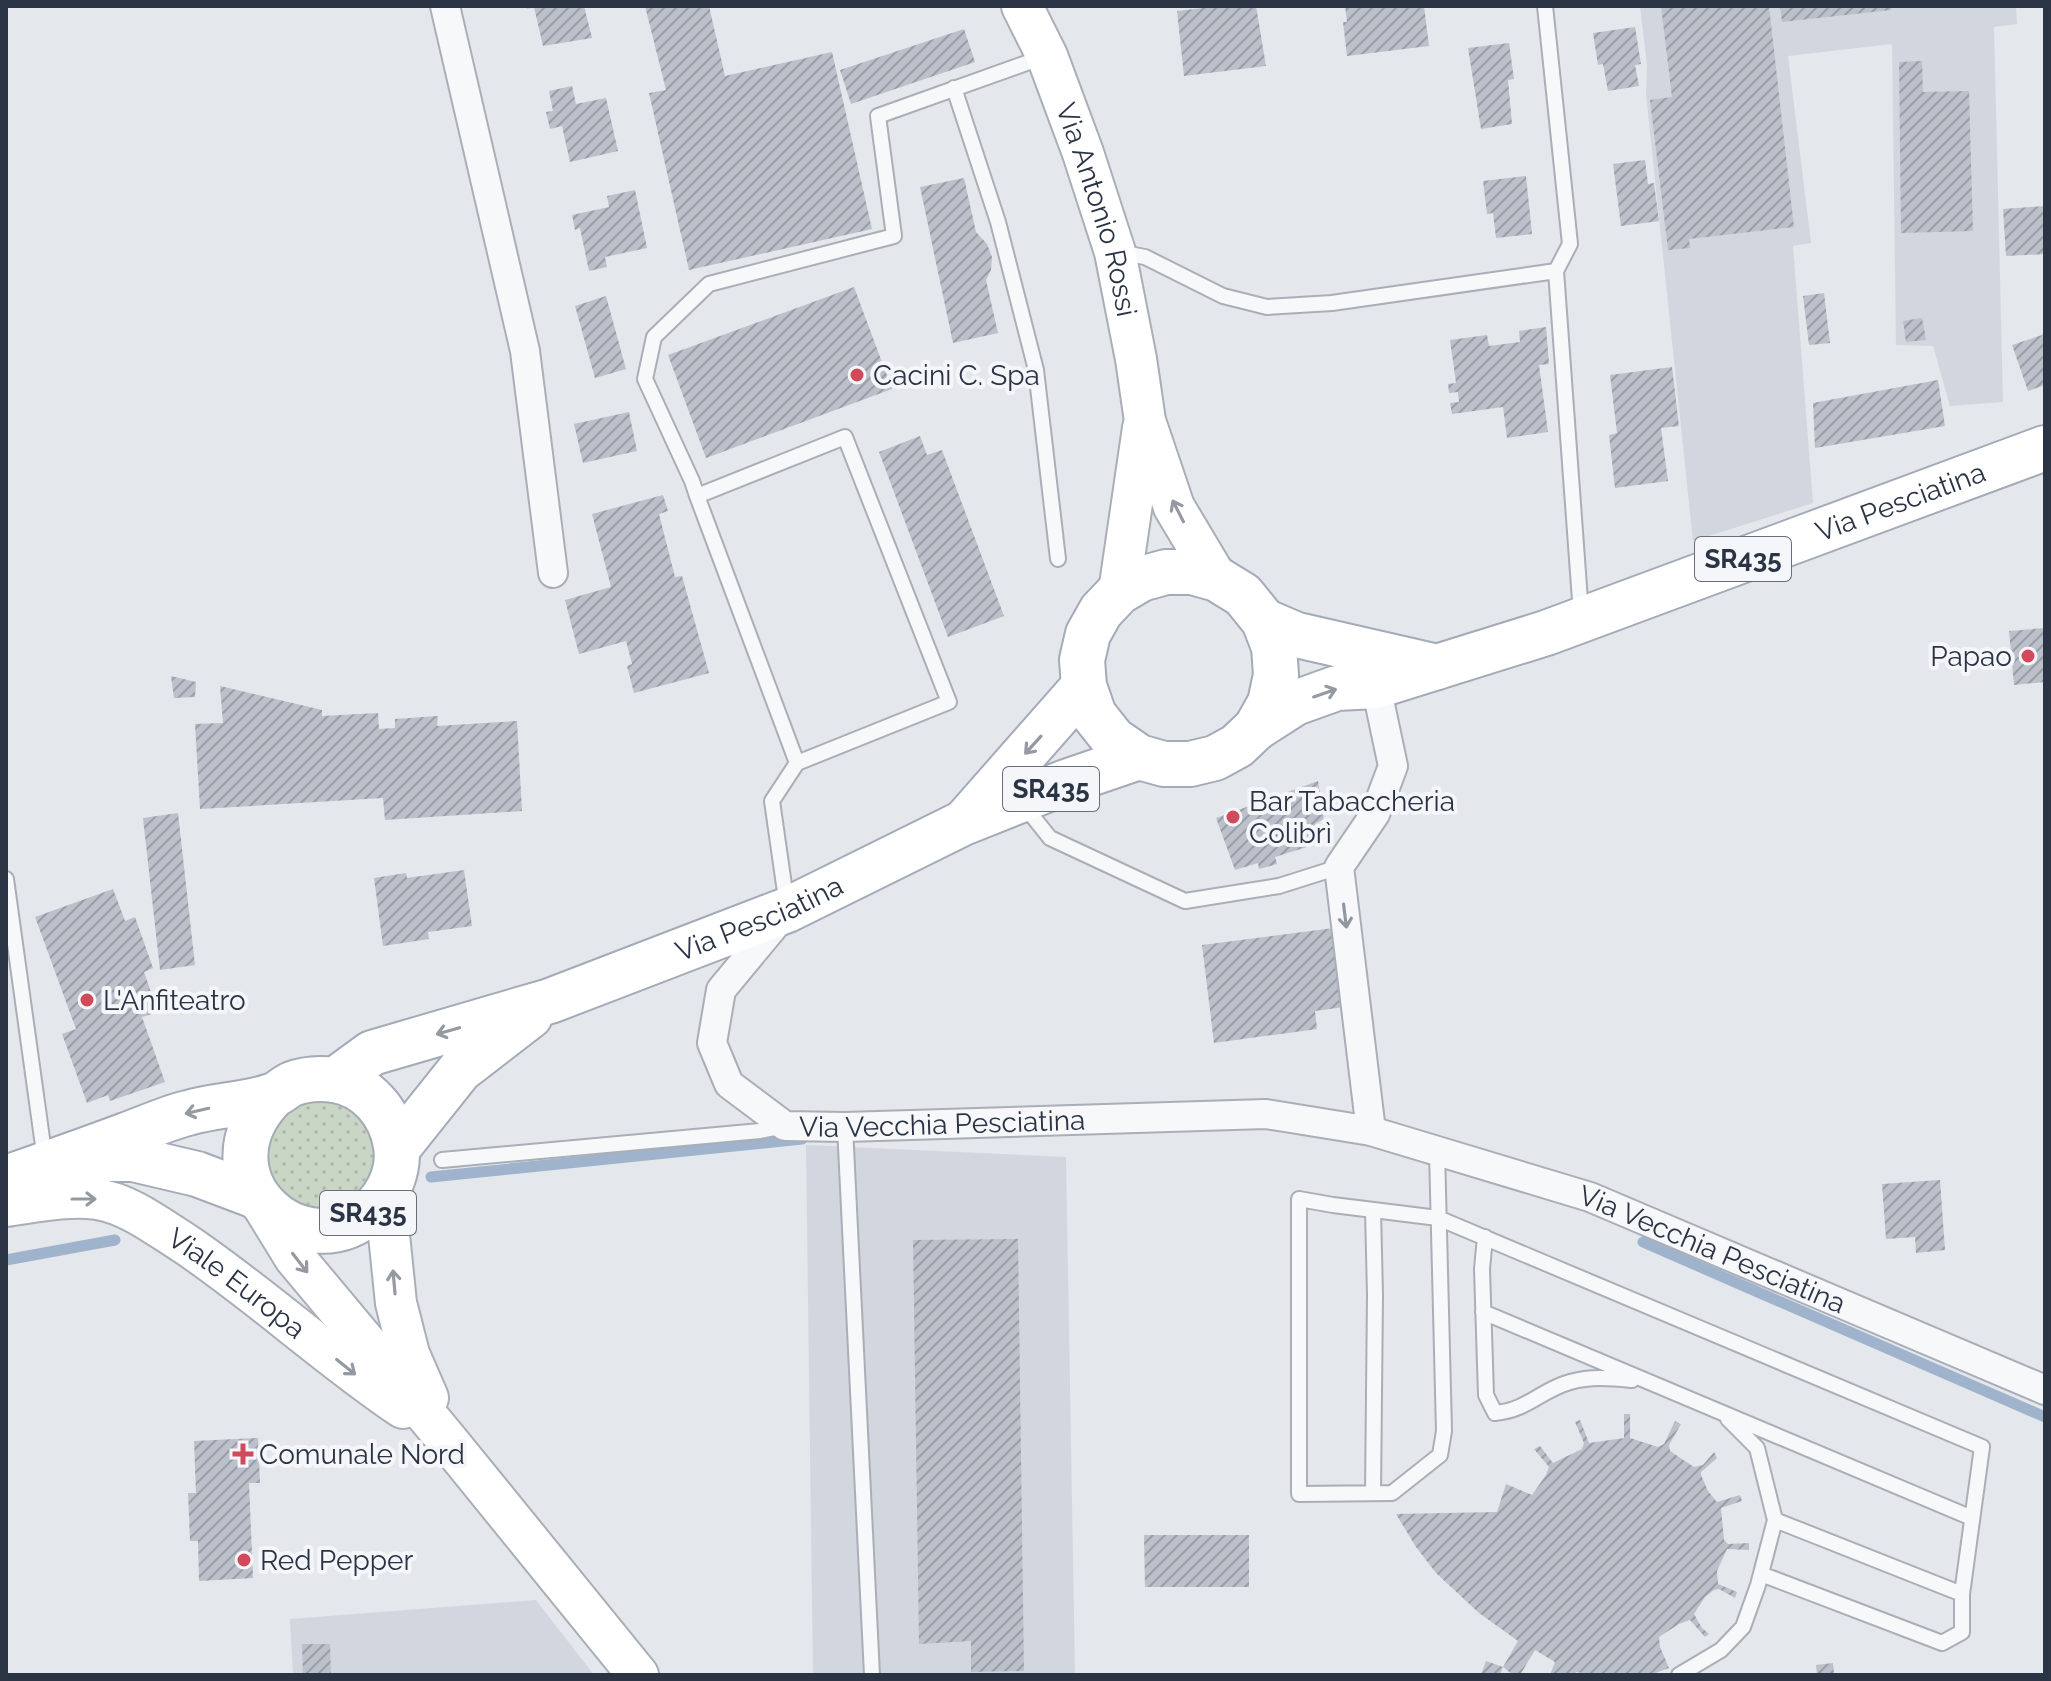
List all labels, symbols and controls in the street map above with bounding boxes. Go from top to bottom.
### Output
street label: Via Antonio Rossi [1049,99,1143,319]
place label: Cacini C. Spa [873,359,1040,392]
marker: Cacini C. Spa [848,366,866,384]
street label: Via Pesciatina [1811,456,1990,549]
one-way arrow [1170,500,1185,524]
road number: SR435 [1695,537,1791,581]
place label: Papao [1930,640,2012,673]
marker: Papao [2019,647,2037,665]
one-way arrow [1312,684,1337,699]
one-way arrow [1024,735,1042,755]
road number: SR435 [1003,767,1099,811]
place label: Bar Tabaccheria Colibrì [1249,785,1455,850]
marker: Bar Tabaccheria Colibrì [1224,808,1242,826]
street label: Via Pesciatina [671,869,848,968]
one-way arrow [1338,903,1353,928]
place label: L'Anfiteatro [103,984,246,1017]
marker: L'Anfiteatro [78,991,96,1009]
one-way arrow [436,1024,462,1039]
one-way arrow [184,1104,210,1119]
street label: Via Vecchia Pesciatina [799,1104,1086,1144]
street label: Via Vecchia Pesciatina [1575,1179,1850,1320]
one-way arrow [70,1191,97,1207]
road number: SR435 [320,1191,416,1235]
street label: Viale Europa [162,1221,312,1346]
one-way arrow [291,1252,308,1273]
one-way arrow [386,1269,401,1296]
one-way arrow [335,1359,356,1376]
place label: Comunale Nord [259,1438,465,1471]
marker: Comunale Nord [234,1445,252,1463]
place label: Red Pepper [260,1544,413,1577]
marker: Red Pepper [235,1551,253,1569]

